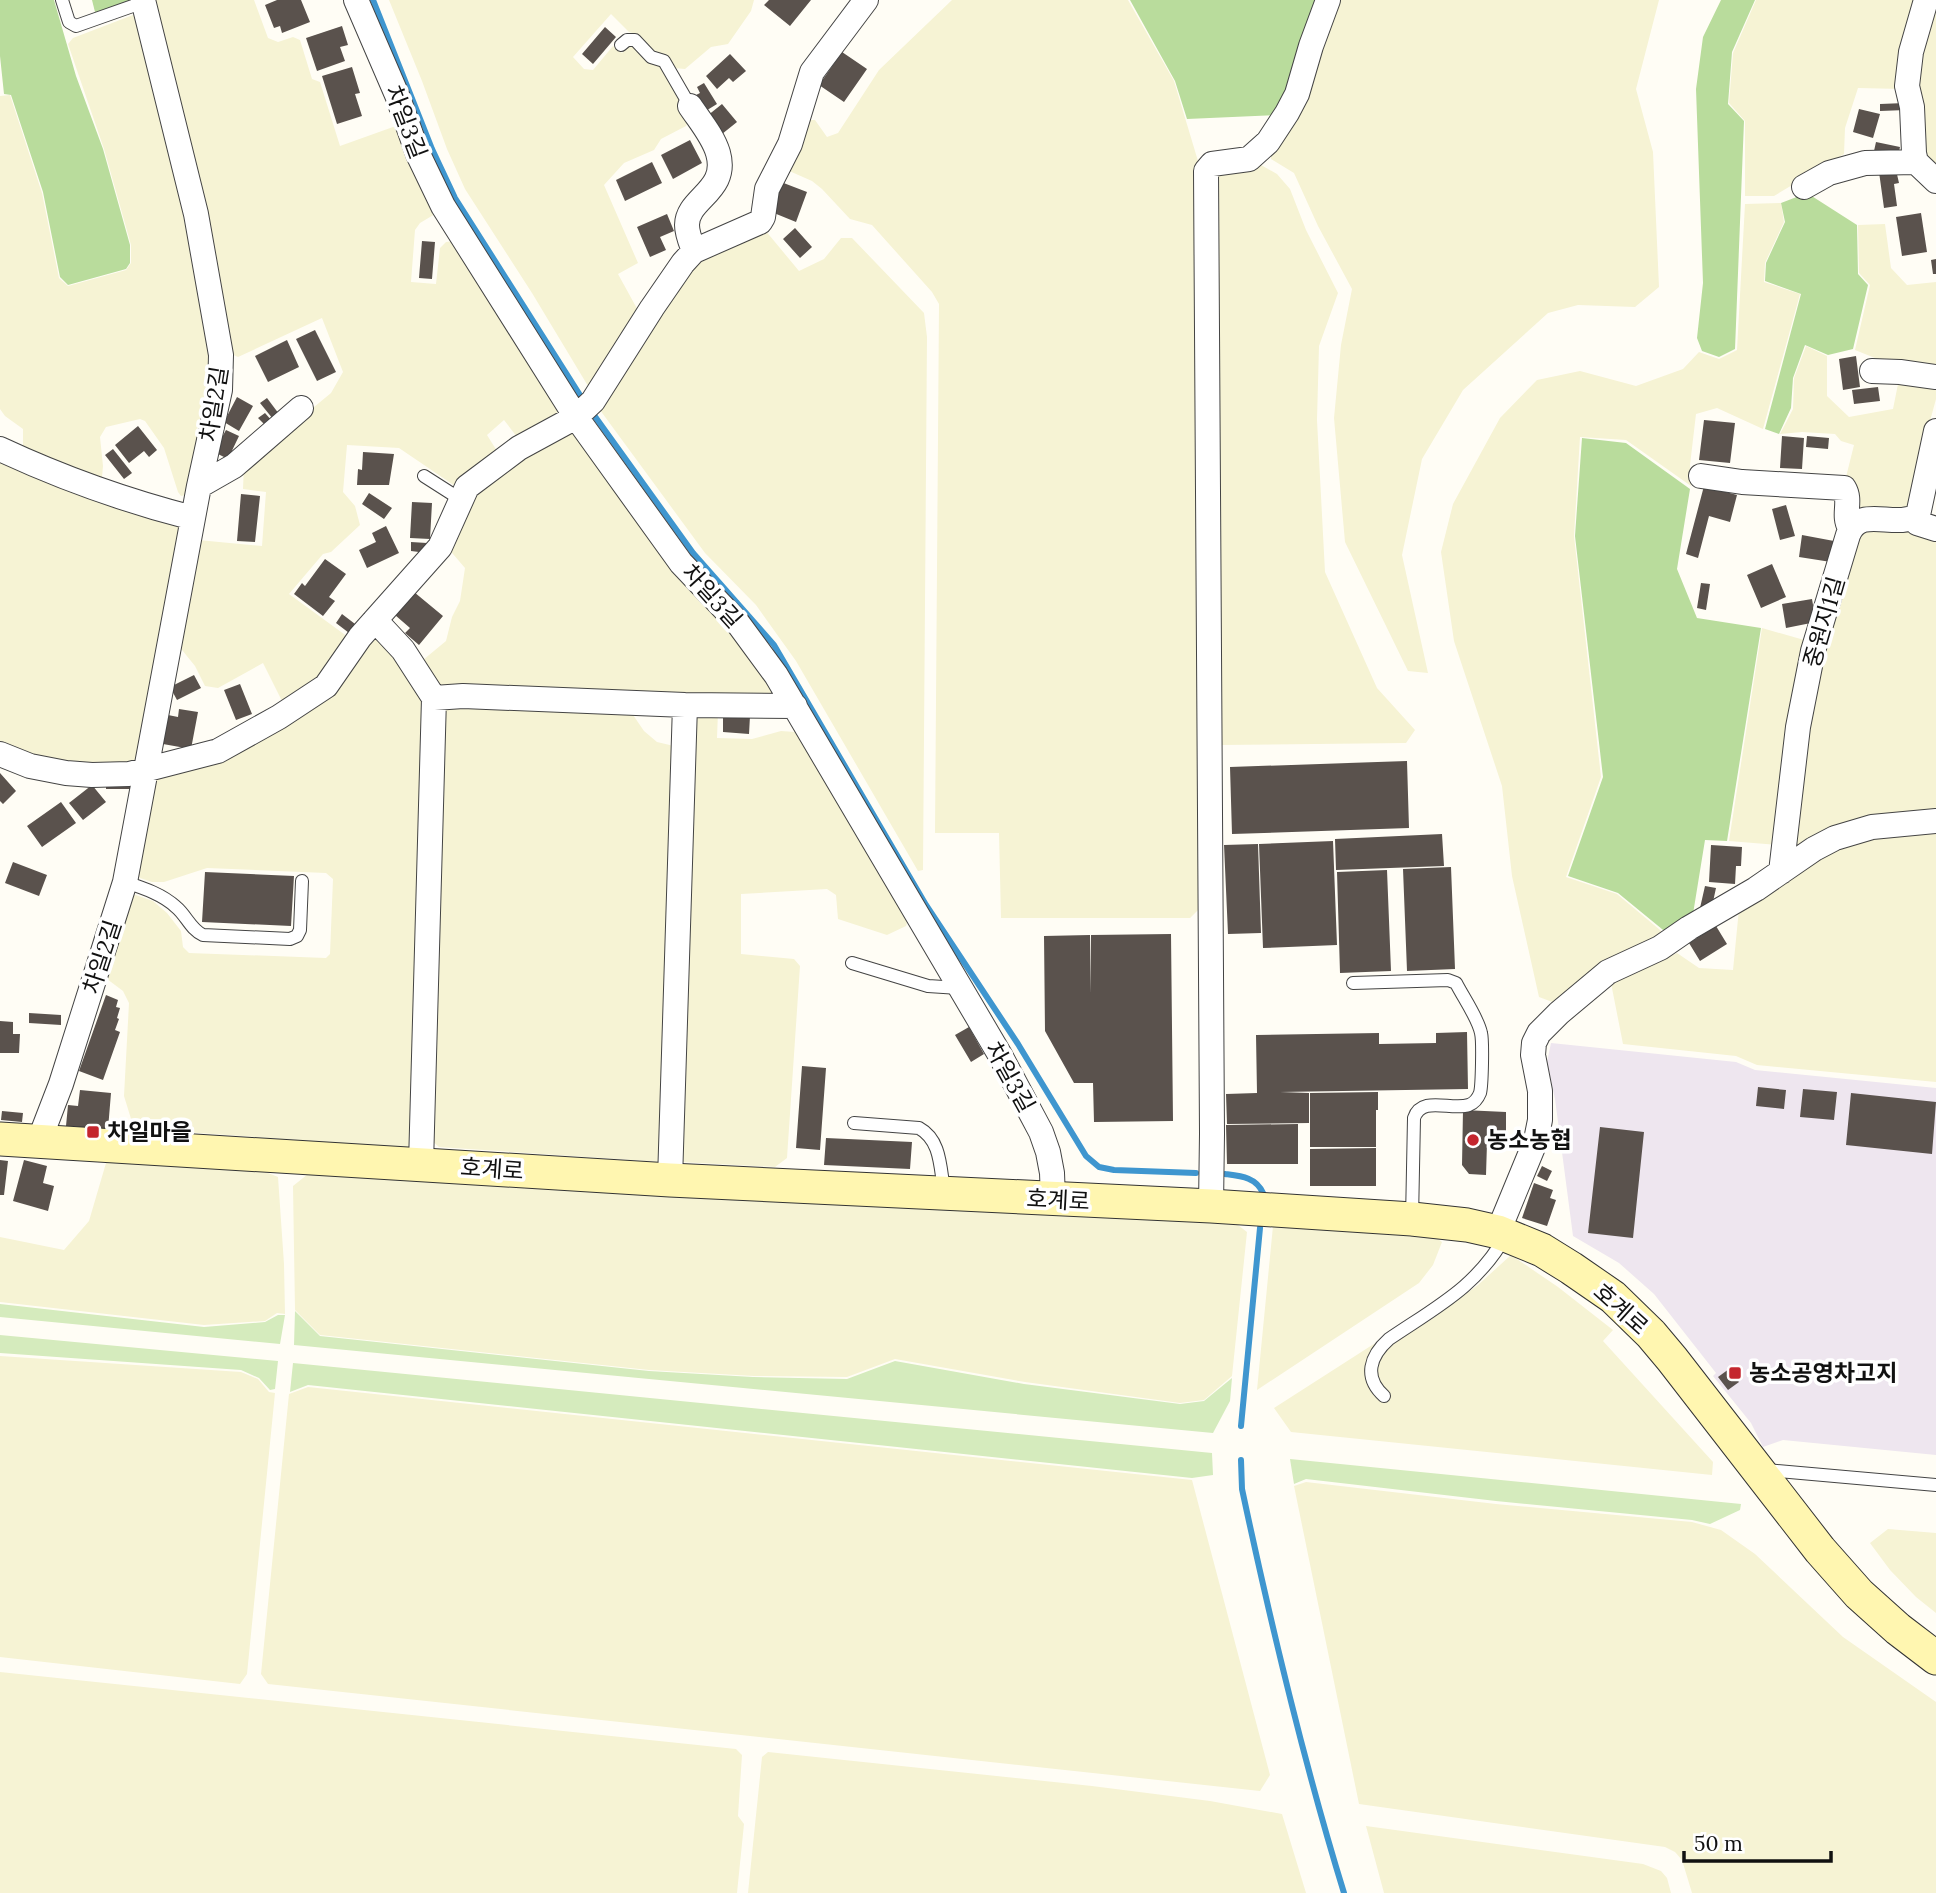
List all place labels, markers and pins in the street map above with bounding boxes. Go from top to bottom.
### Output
place label: 차일마을 [107,1117,192,1146]
marker: 차일마을 [85,1124,101,1140]
place label: 농소농협 [1487,1125,1572,1154]
marker: 농소농협 [1465,1132,1481,1148]
place label: 농소공영차고지 [1749,1358,1897,1387]
marker: 농소공영차고지 [1727,1365,1743,1381]

